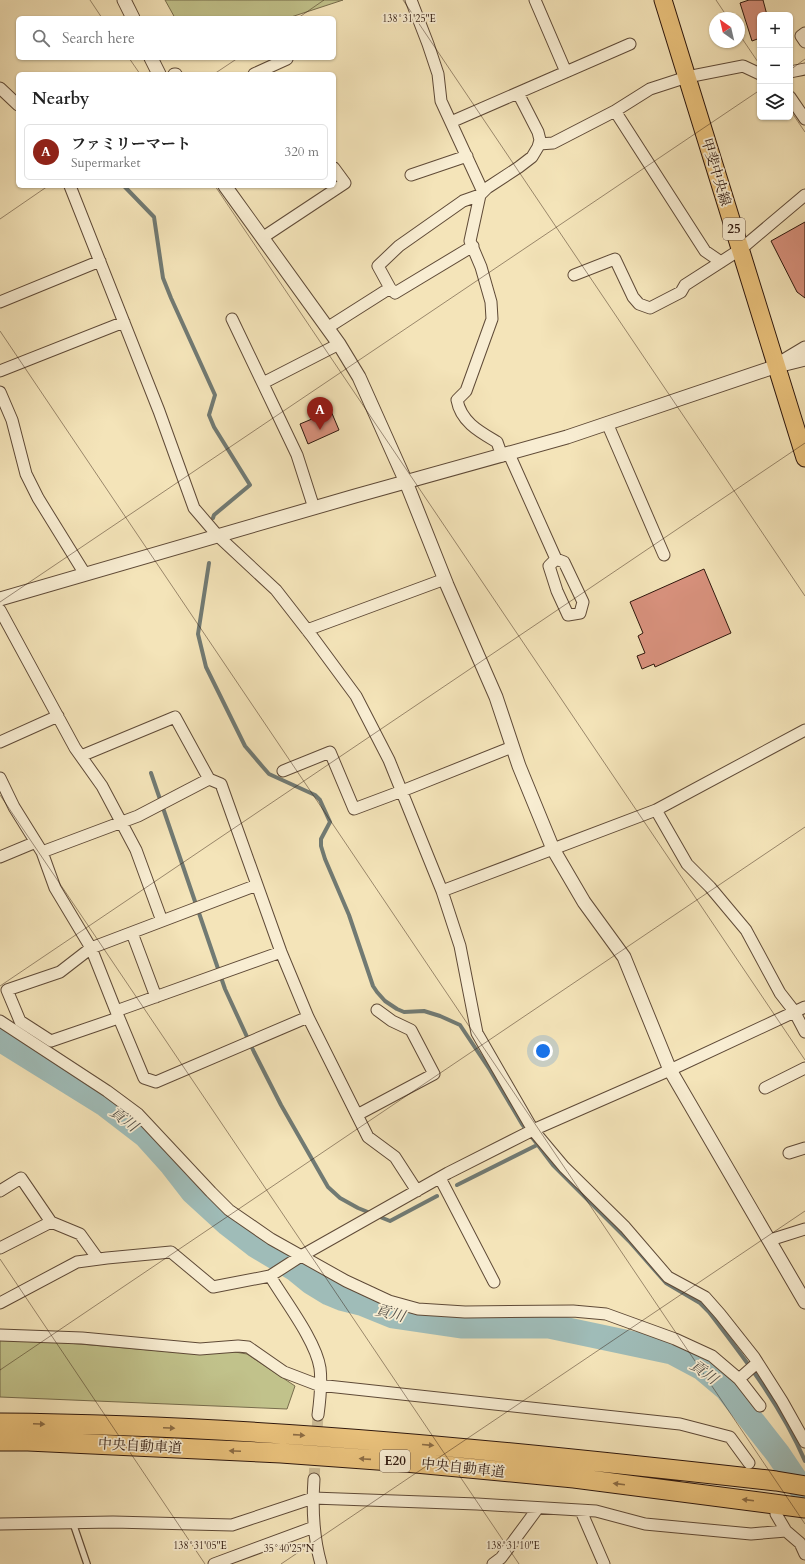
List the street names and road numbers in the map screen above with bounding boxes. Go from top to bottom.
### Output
street label: 甲斐中央線 [697,136,735,208]
road number: 25 [723,218,745,240]
street label: 中央自動車道 [98,1434,182,1458]
road number: E20 [380,1450,410,1472]
street label: 中央自動車道 [420,1454,506,1482]

